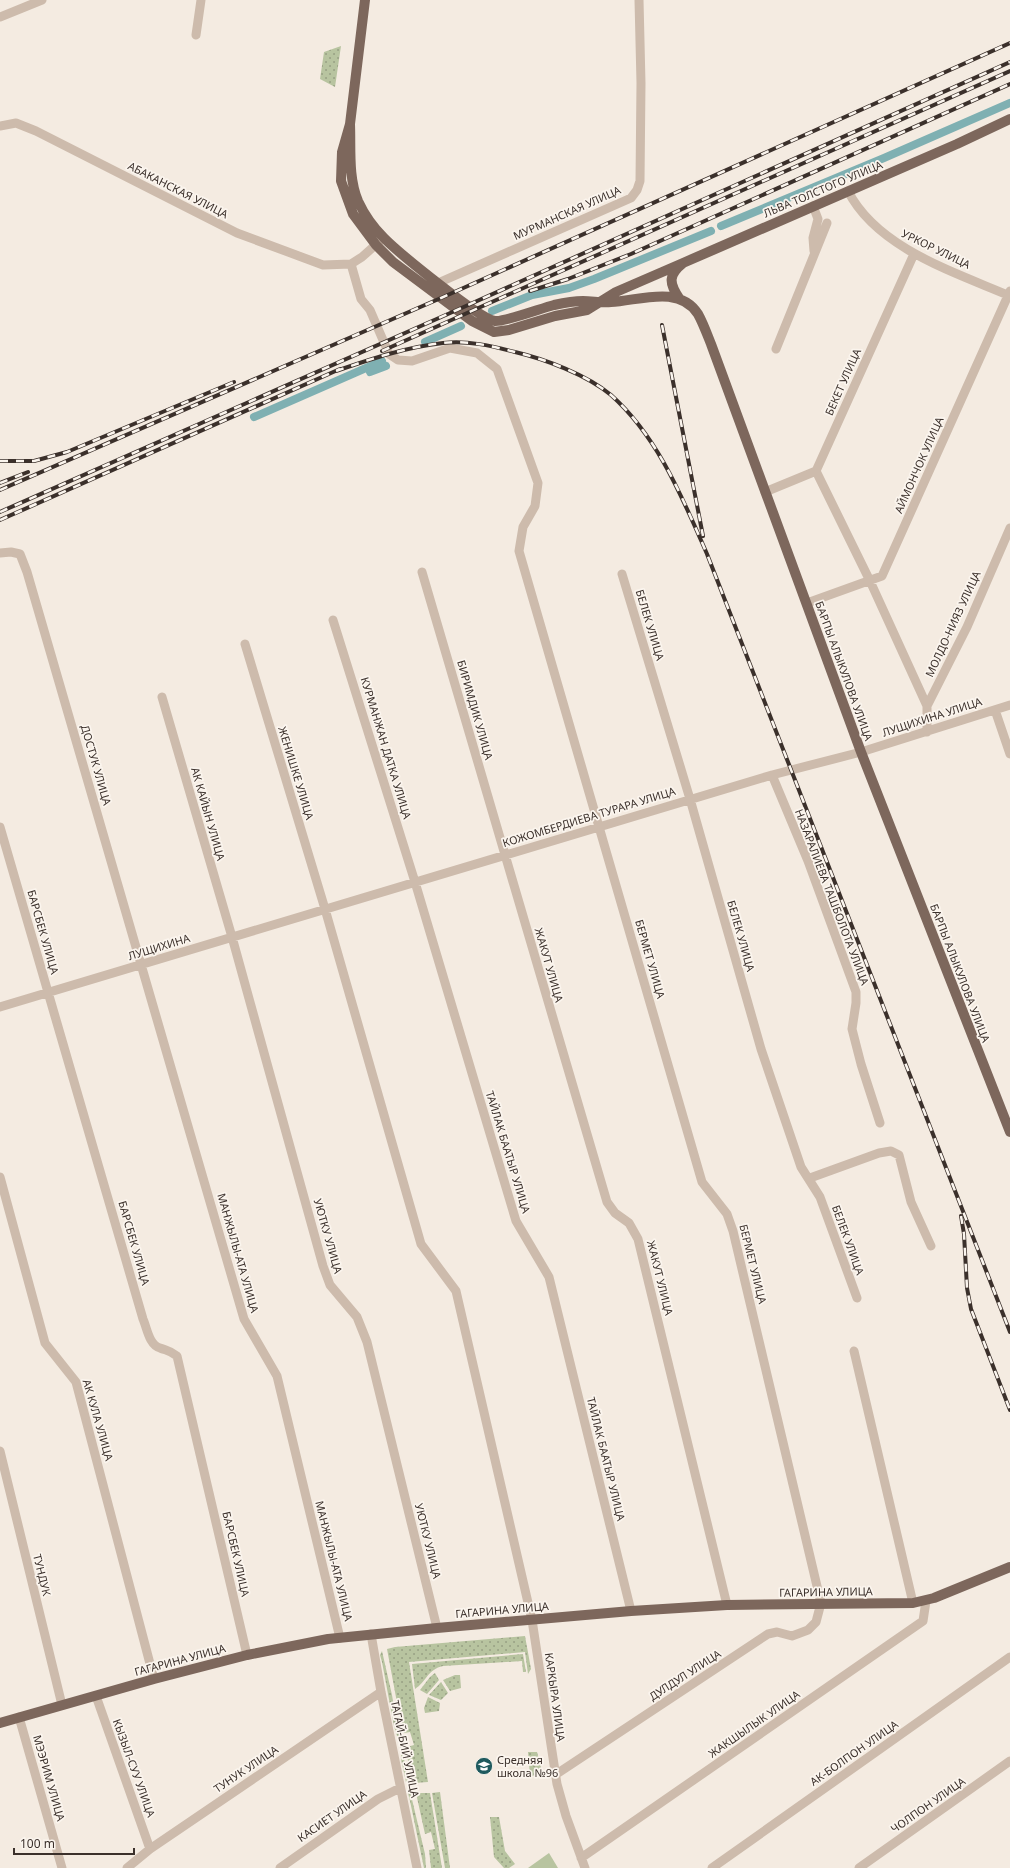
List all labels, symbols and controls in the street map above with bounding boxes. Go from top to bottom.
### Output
street label: ЛЬВА ТОЛСТОГО УЛИЦА [761,156,886,220]
street label: АБАКАНСКАЯ УЛИЦА [126,158,232,222]
street label: МУРМАНСКАЯ УЛИЦА [511,182,624,243]
street label: УРКОР УЛИЦА [899,225,974,272]
street label: БЕКЕТ УЛИЦА [821,345,864,418]
street label: АЙМОНЧОК УЛИЦА [890,413,947,515]
street label: МОЛДО-НИЯЗ УЛИЦА [921,567,984,679]
street label: БЕЛЕК УЛИЦА [633,588,669,663]
street label: БАРПЫ АЛЫКУЛОВА УЛИЦА [812,599,877,744]
street label: БИРИМДИК УЛИЦА [454,658,497,762]
street label: КУРМАНЖАН ДАТКА УЛИЦА [358,675,416,822]
street label: ЛУЩИХИНА УЛИЦА [880,693,984,740]
street label: ДОСТУК УЛИЦА [78,723,115,808]
street label: ЖЕНИШКЕ УЛИЦА [275,724,318,822]
street label: АК КАЙЫН УЛИЦА [188,766,229,863]
street label: КОЖОМБЕРДИЕВА ТУРАРА УЛИЦА [501,783,678,850]
street label: НАЗАРАЛИЕВА ТАШБОЛОТА УЛИЦА [792,807,873,988]
street label: БАРСБЕК УЛИЦА [24,888,63,977]
street label: БЕЛЕК УЛИЦА [724,899,759,974]
street label: БАРПЫ АЛЫКУЛОВА УЛИЦА [927,901,994,1045]
street label: БЕРМЕТ УЛИЦА [632,918,669,1001]
street label: ЖАКУТ УЛИЦА [532,926,568,1005]
street label: ЛУЩИХИНА [126,930,193,963]
street label: ТАЙЛАК БААТЫР УЛИЦА [483,1089,535,1216]
street label: МАНЖЫЛЫ-АТА УЛИЦА [214,1191,263,1315]
street label: УЮТКУ УЛИЦА [311,1197,347,1276]
street label: БАРСБЕК УЛИЦА [115,1199,154,1288]
street label: БЕЛЕК УЛИЦА [829,1203,868,1278]
street label: БЕРМЕТ УЛИЦА [736,1223,771,1306]
street label: ЖАКУТ УЛИЦА [644,1239,677,1318]
street label: АК КУЛА УЛИЦА [80,1377,118,1463]
street label: ТАЙЛАК БААТЫР УЛИЦА [584,1395,629,1523]
street label: МАНЖЫЛЫ-АТА УЛИЦА [312,1499,357,1624]
street label: УЮТКУ УЛИЦА [412,1502,445,1581]
street label: БАРСБЕК УЛИЦА [219,1510,254,1599]
street label: ТУНДУК [30,1552,55,1598]
street label: ГАГАРИНА УЛИЦА [779,1583,874,1600]
street label: ГАГАРИНА УЛИЦА [455,1598,550,1621]
street label: ГАГАРИНА УЛИЦА [133,1640,228,1679]
street label: ДУЛДУЛ УЛИЦА [646,1645,724,1703]
street label: КАРКЫРА УЛИЦА [542,1651,569,1743]
street label: ЖАКШЫЛЫК УЛИЦА [705,1686,803,1761]
street label: ТАГАЙ-БИЙ УЛИЦА [388,1699,423,1800]
street label: АК-БОЛПОН УЛИЦА [807,1716,902,1789]
street label: КЫЗЫЛ-СУУ УЛИЦА [110,1717,160,1820]
street label: МЭЭРИМ УЛИЦА [30,1733,69,1824]
street label: ТУНУК УЛИЦА [211,1741,282,1796]
place label: Средняя школа №96 [497,1752,558,1780]
school or university icon: Средняя школа №96 [474,1756,494,1776]
street label: ЧОЛПОН УЛИЦА [887,1773,969,1836]
street label: КАСИЕТ УЛИЦА [294,1786,370,1845]
scale bar [14,1830,134,1856]
text: 100 m [20,1835,55,1852]

